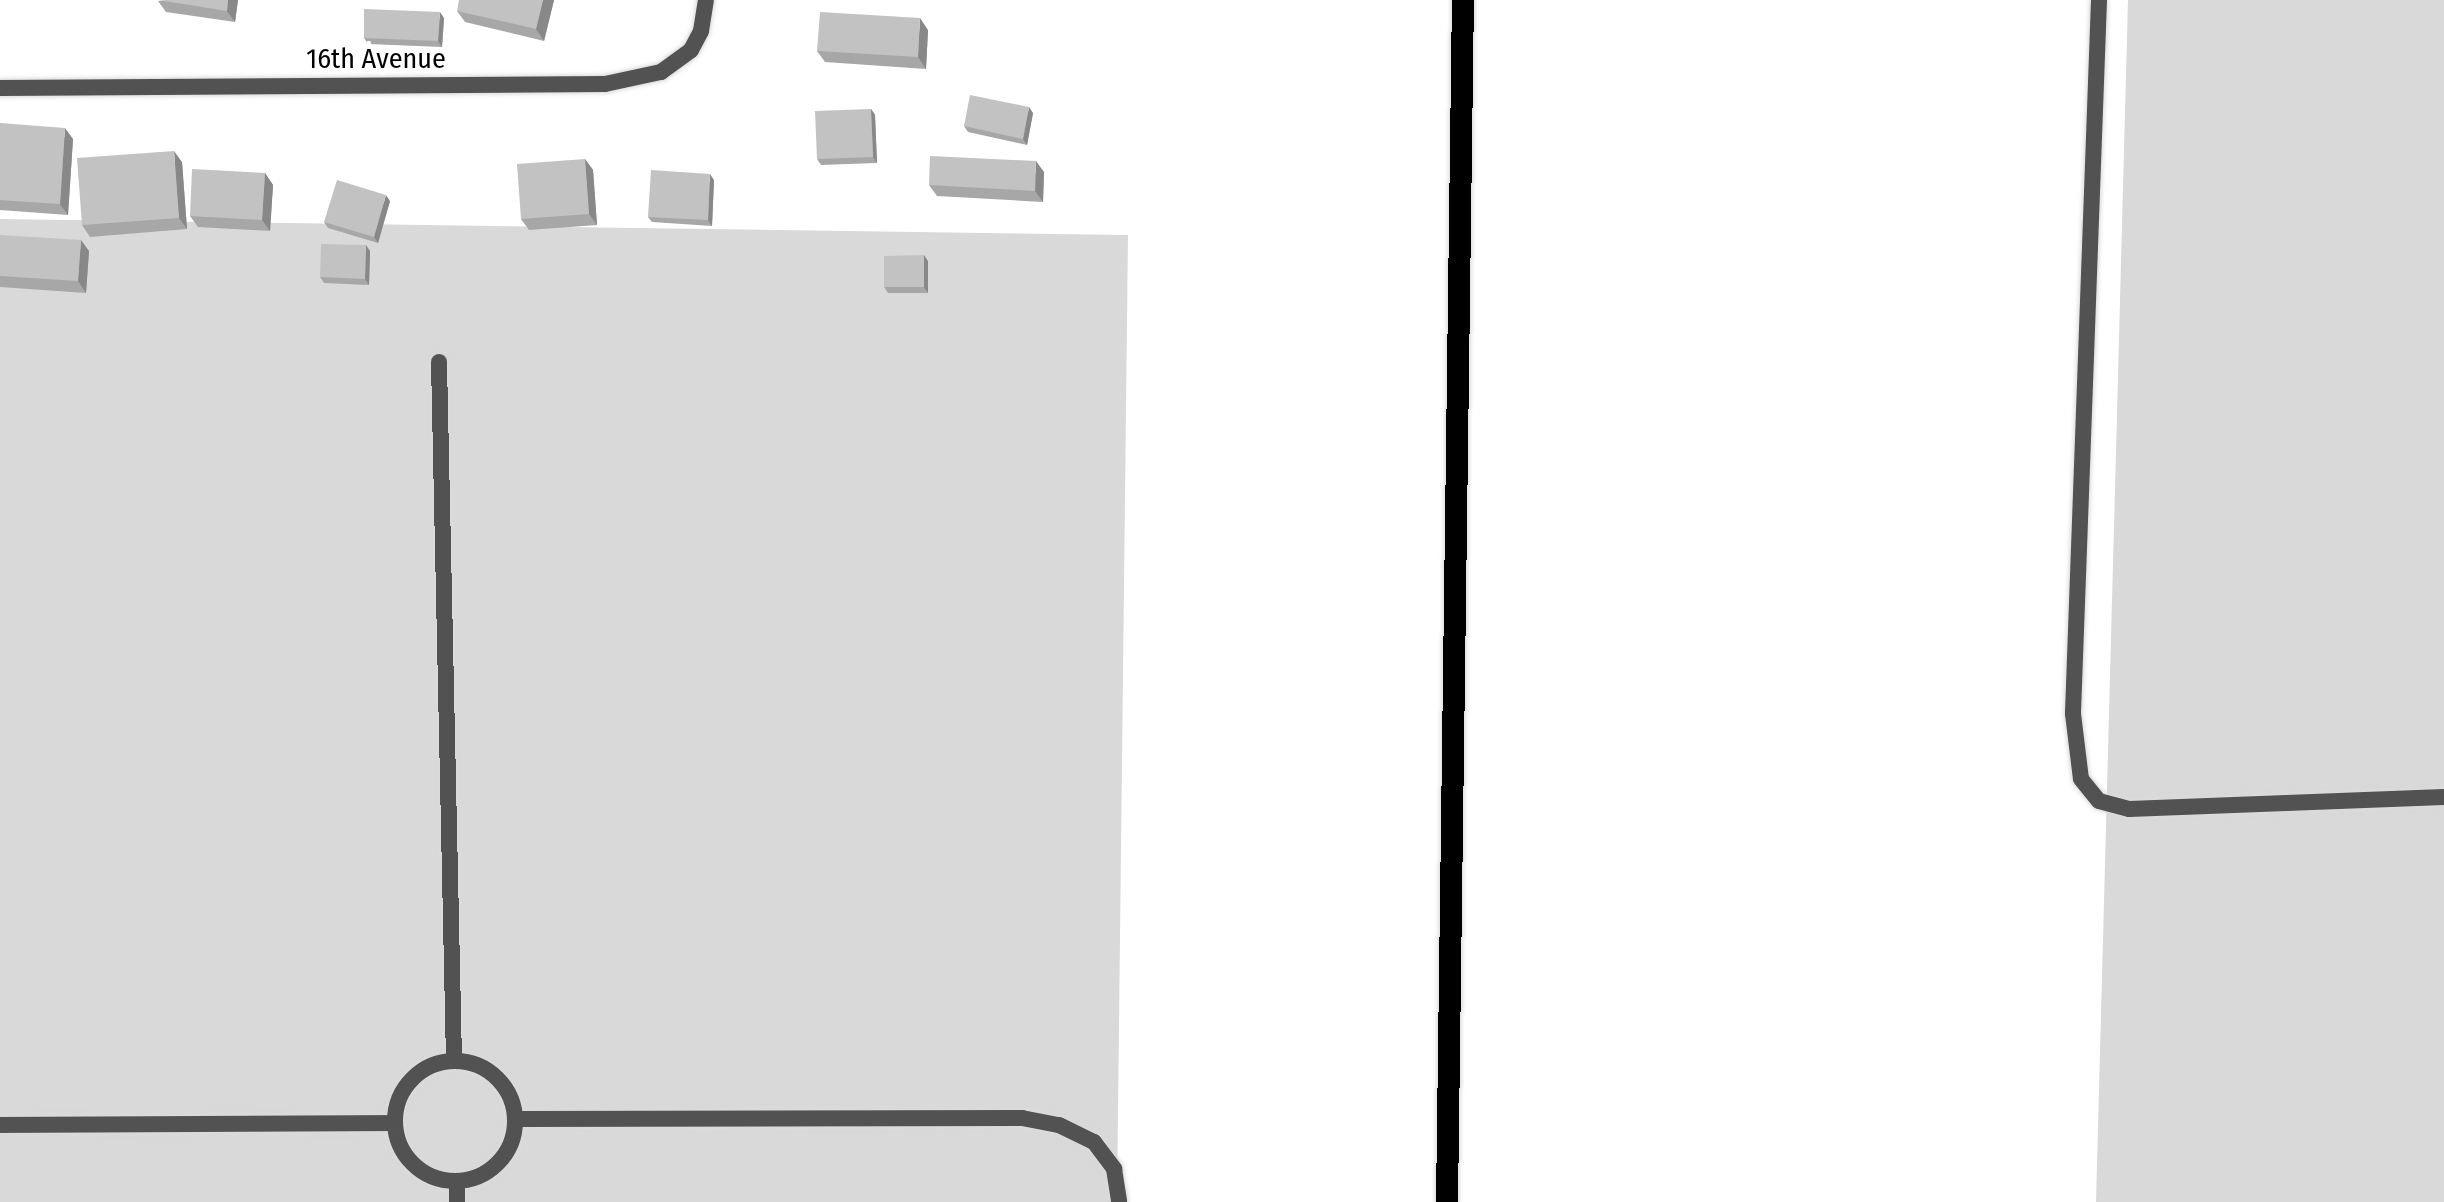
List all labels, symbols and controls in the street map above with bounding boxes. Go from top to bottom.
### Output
street label: 16th Avenue [306,42,446,76]

